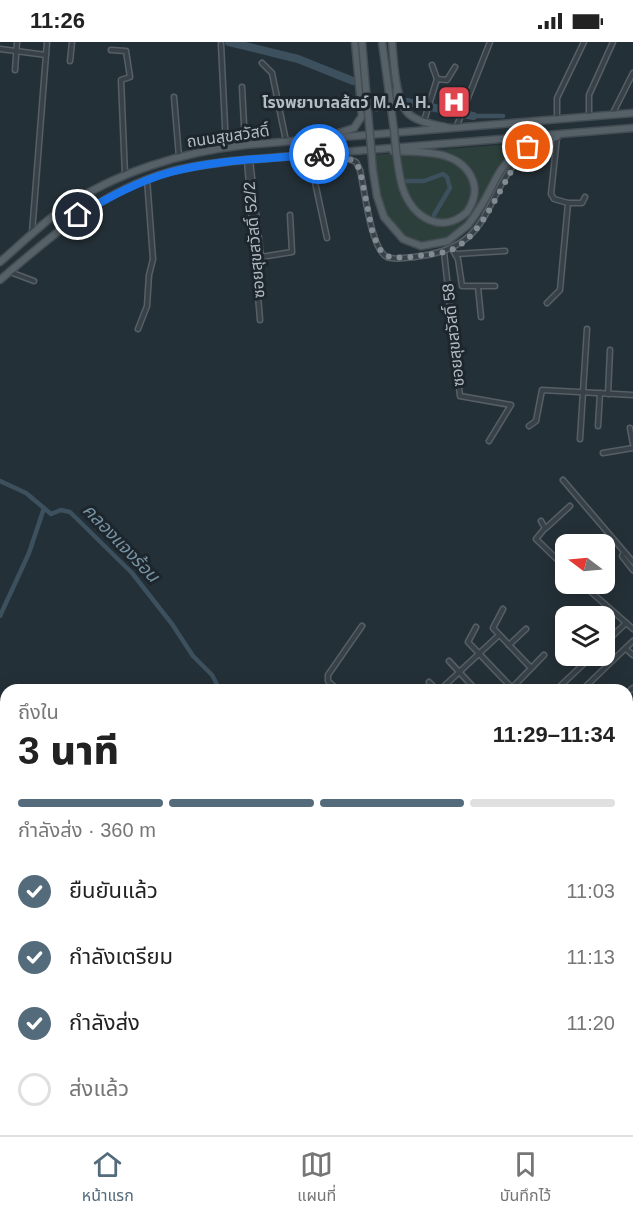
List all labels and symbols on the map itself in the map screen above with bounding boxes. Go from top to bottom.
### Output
hospital icon: โรงพยาบาลส้ตว์ M. A. H. [436,84,472,120]
place label: โรงพยาบาลส้ตว์ M. A. H. [262,94,431,111]
street label: ถนนสุขสวัสดิ์ [185,121,271,151]
pin [502,121,553,172]
courier [289,124,349,184]
street label: ซอยสุขสวัสดิ์ 52/2 [239,181,269,299]
pin [52,189,103,240]
street label: ซอยสุขสวัสดิ์ 58 [438,282,468,388]
water label: คลองแจงร้อน [79,500,164,587]
north arrow [555,534,615,594]

